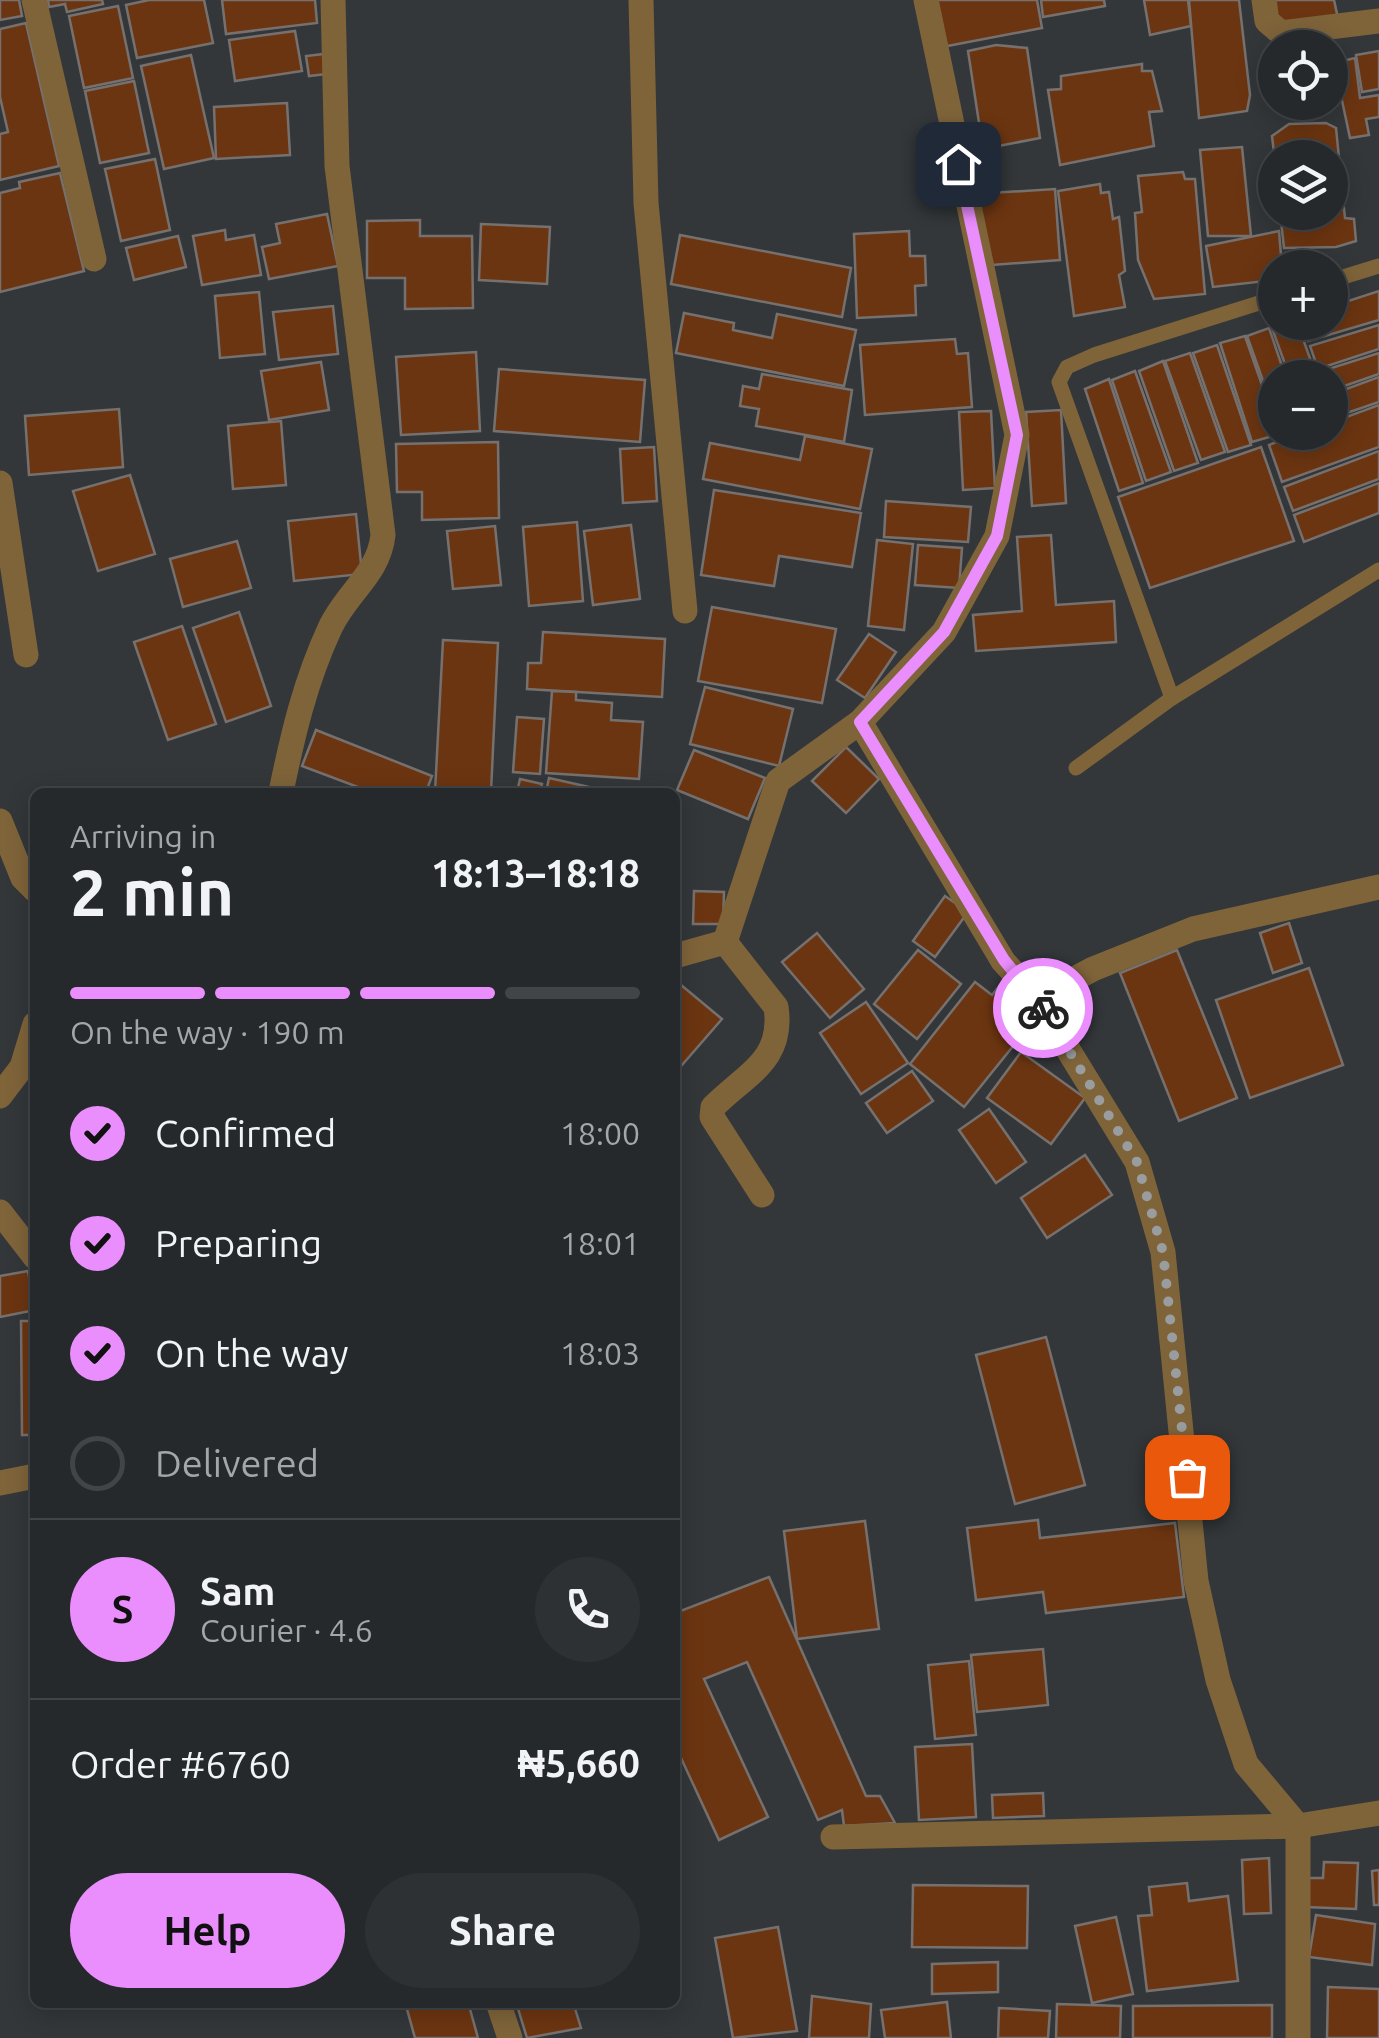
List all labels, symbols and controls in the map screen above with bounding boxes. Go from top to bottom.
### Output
map controls [1258,30,1348,450]
button: locate [1258,30,1348,120]
pin [916,122,1001,207]
icon: home [931,137,986,192]
button: layers [1258,140,1348,230]
button: + [1258,250,1348,340]
button: − [1258,360,1348,450]
text: Arriving in [70,818,216,854]
text: 18:13–18:18 [431,852,640,894]
text: 2 min [70,855,234,928]
courier [993,958,1093,1058]
icon: bike [1016,981,1071,1036]
text: On the way · 190 m [70,1014,345,1050]
icon: check [70,1106,125,1161]
text: Confirmed [155,1112,336,1154]
text: 18:00 [560,1115,640,1151]
icon: check [70,1216,125,1271]
text: Preparing [155,1222,322,1264]
text: 18:01 [560,1225,640,1261]
icon: check [70,1326,125,1381]
text: On the way [155,1332,348,1374]
text: 18:03 [560,1335,640,1371]
pin [1145,1435,1230,1520]
text: Delivered [155,1442,319,1484]
icon: bag [1160,1450,1215,1505]
button: phone [535,1557,640,1662]
text: Sam [200,1570,275,1612]
text: S [112,1588,133,1630]
text: Courier · 4.6 [200,1612,373,1648]
text: ₦5,660 [517,1742,640,1784]
text: Order #6760 [70,1743,291,1785]
button: Help [70,1873,345,1988]
button: Share [365,1873,640,1988]

